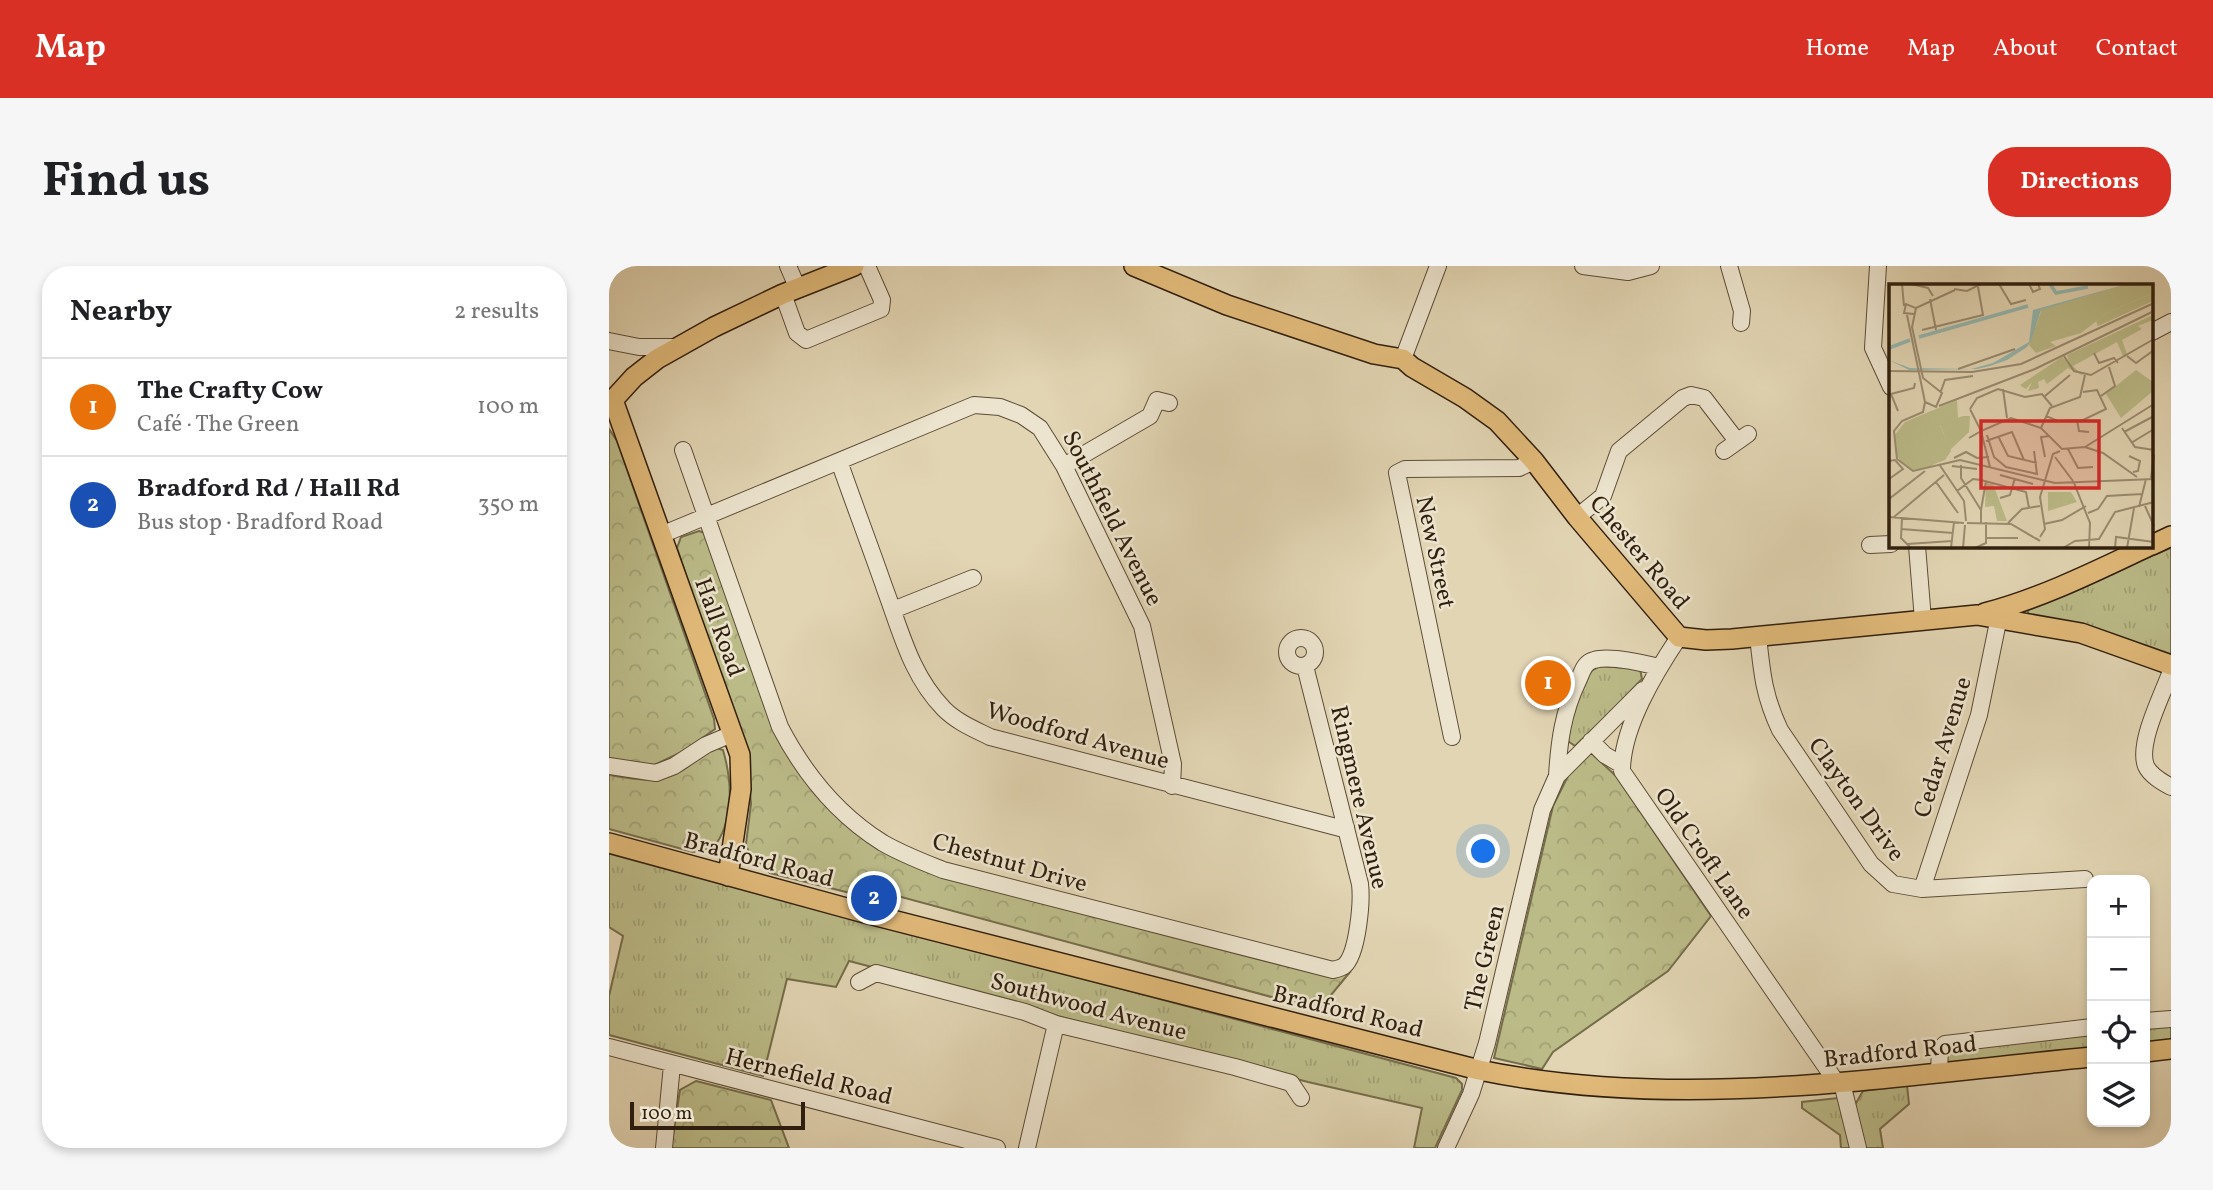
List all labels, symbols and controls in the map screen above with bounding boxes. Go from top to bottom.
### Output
text: Map [35,26,106,72]
text: Home [1805,32,1869,66]
text: Map [1907,32,1955,66]
text: About [1993,32,2058,66]
text: Contact [2096,32,2178,66]
button: Directions [1988,147,2171,217]
text: Find us [42,148,210,217]
inset map [1889,284,2154,548]
text: Nearby [70,291,172,333]
text: 2 results [454,296,539,328]
text: The Crafty Cow [137,373,323,409]
text: 1 [88,391,98,423]
text: 100 m [477,391,539,423]
text: Café · The Green [137,409,299,441]
street label: Southfield Avenue [1052,425,1170,612]
text: Bradford Rd / Hall Rd [137,471,400,507]
text: 2 [87,489,99,521]
text: 350 m [478,489,539,521]
street label: Chester Road [1580,489,1697,618]
street label: New Street [1406,493,1463,612]
text: Bus stop · Bradford Road [137,507,383,539]
street label: Hall Road [684,573,752,682]
pin: 1 [1525,657,1571,709]
street label: Cedar Avenue [1906,673,1981,822]
street label: Woodford Avenue [982,695,1173,779]
street label: Ringmere Avenue [1320,702,1396,893]
street label: Clayton Drive [1799,731,1912,869]
street label: Old Croft Lane [1645,781,1761,927]
street label: Bradford Road [680,825,837,897]
street label: Chestnut Drive [928,826,1091,902]
your location [1466,834,1500,868]
pin: 2 [851,872,897,924]
map controls [2087,875,2150,1127]
button: + [2087,875,2150,938]
street label: The Green [1457,902,1515,1015]
button: − [2087,938,2150,1001]
street label: Southwood Avenue [987,965,1190,1050]
street label: Bradford Road [1269,978,1426,1048]
button: locate [2087,1001,2150,1064]
street label: Bradford Road [1822,1028,1979,1078]
street label: Hernefield Road [721,1041,896,1115]
button: layers [2087,1064,2150,1127]
scale bar [630,1099,805,1131]
text: 100 m [641,1101,692,1127]

